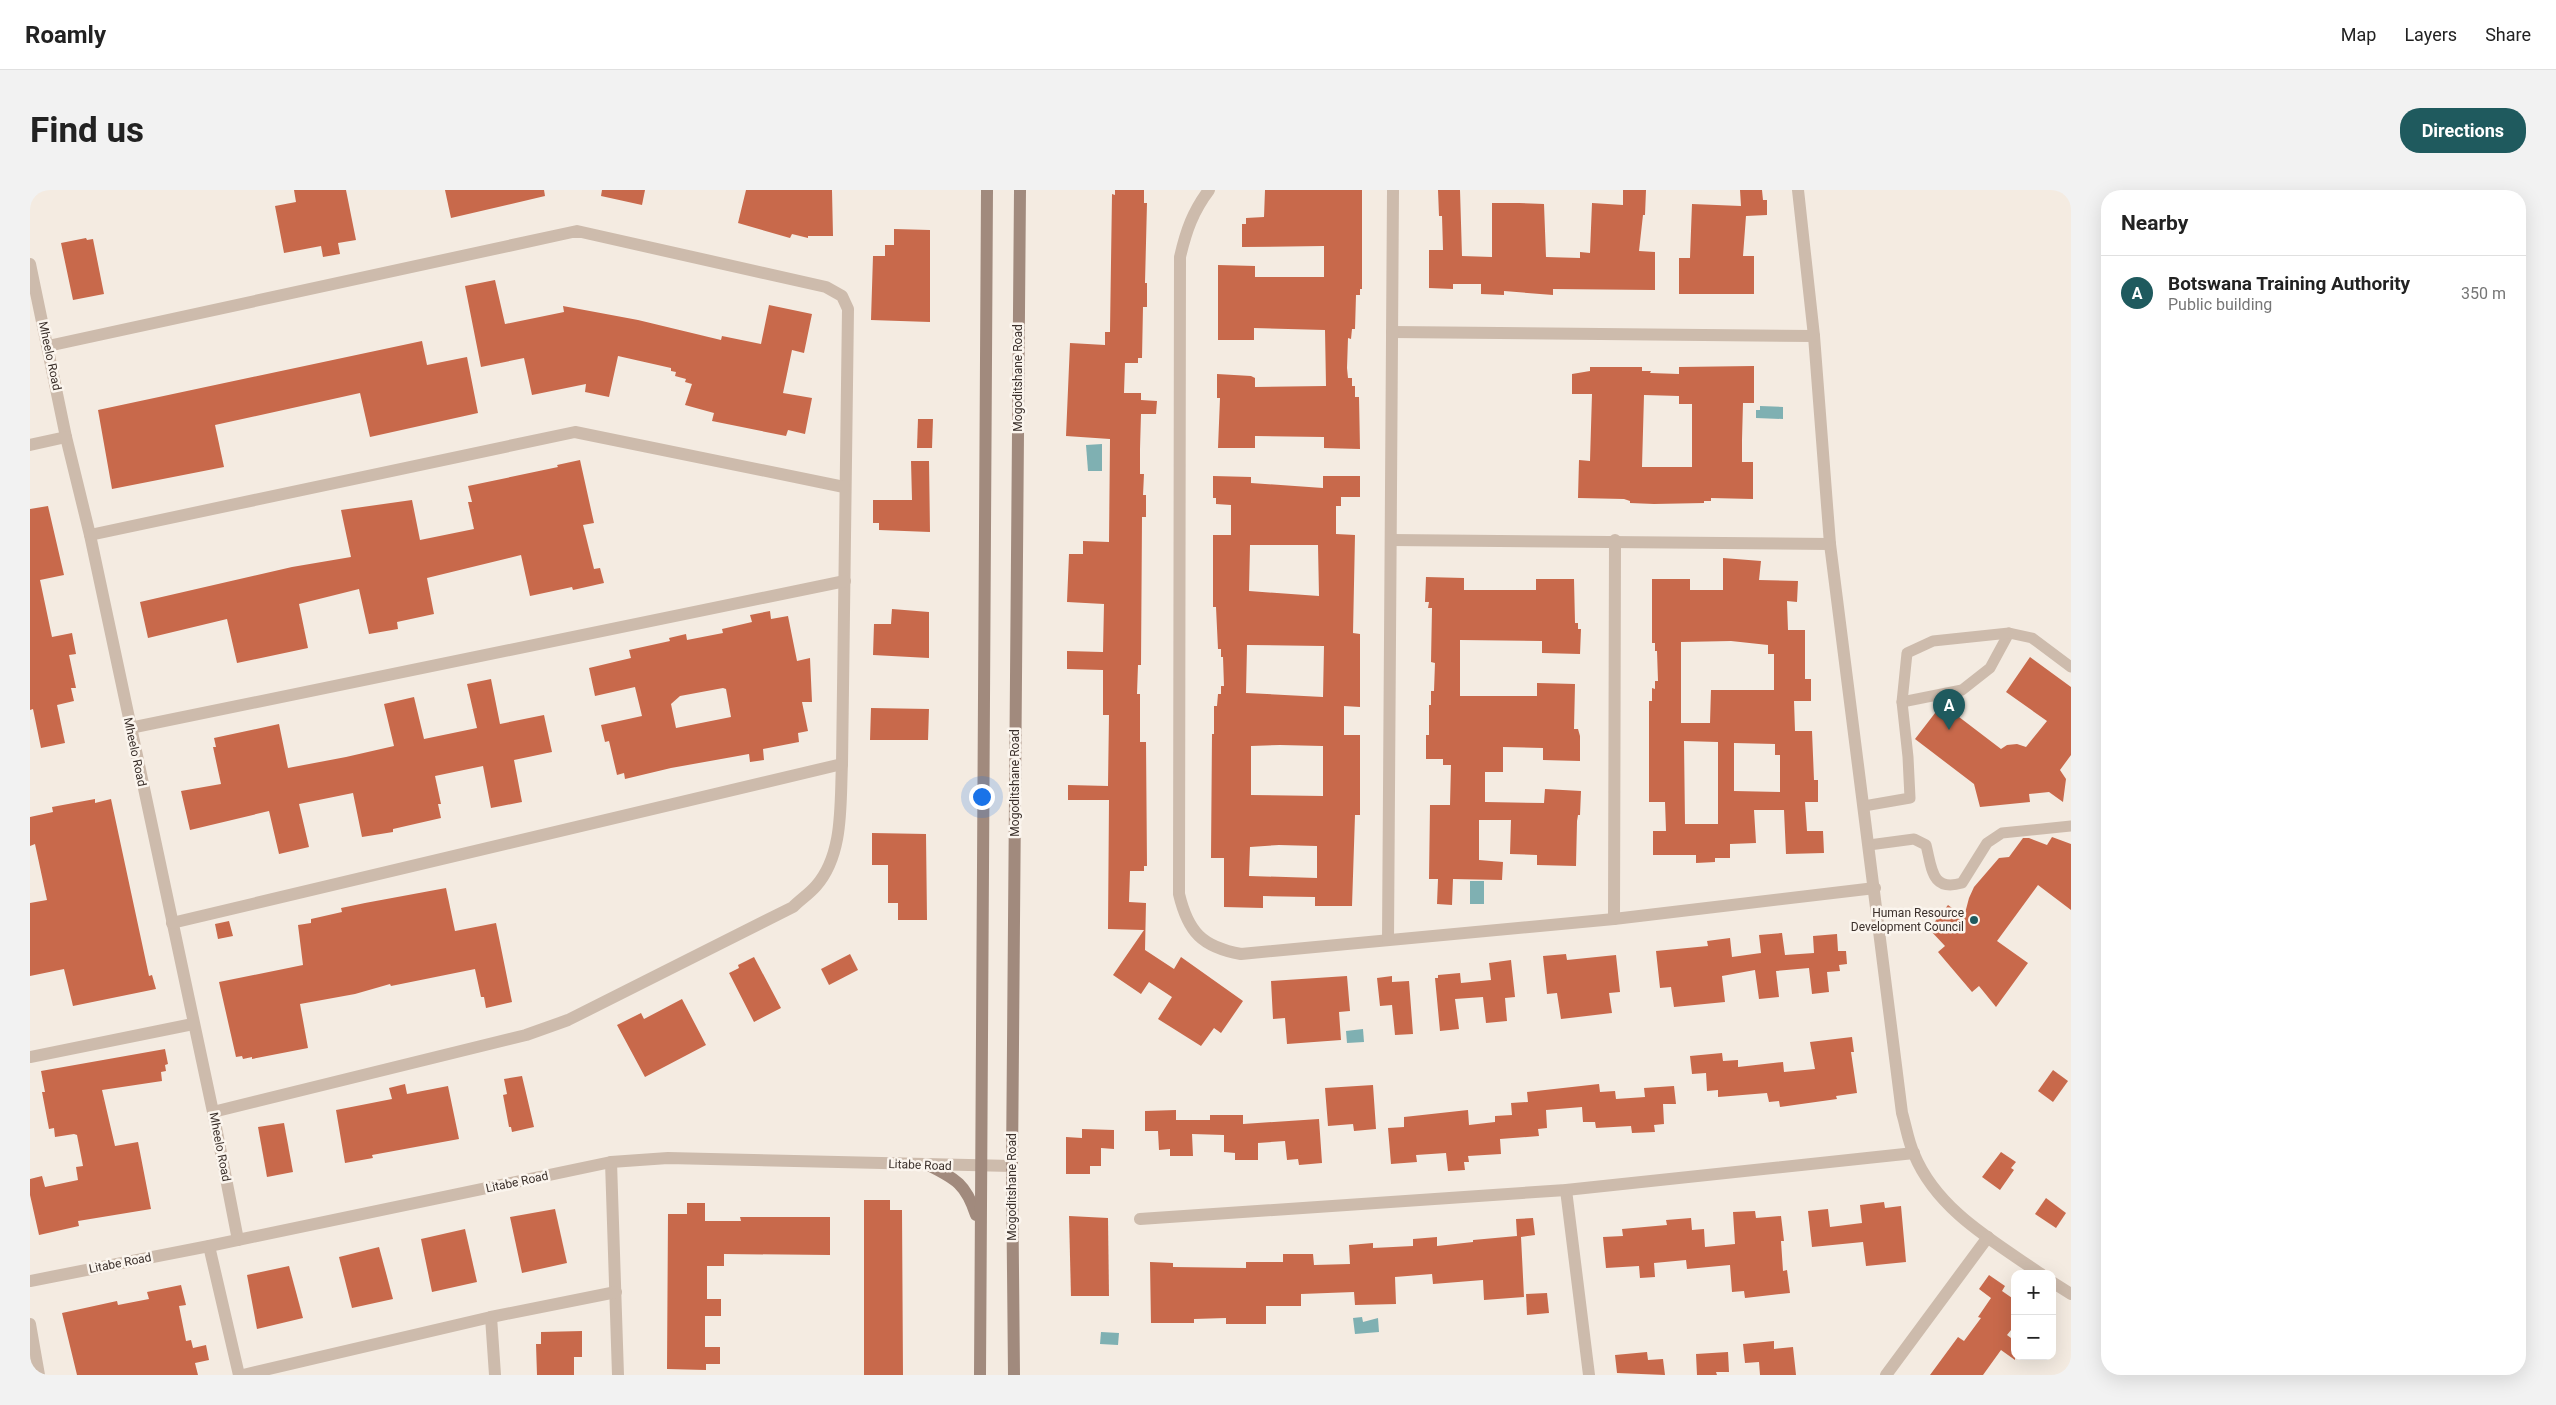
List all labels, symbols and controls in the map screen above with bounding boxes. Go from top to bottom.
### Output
text: Roamly [25,21,106,49]
text: Map [2341,24,2376,45]
text: Layers [2404,24,2457,45]
text: Share [2485,24,2531,45]
button: Directions [2400,108,2526,153]
text: Find us [30,110,144,151]
text: Nearby [2121,211,2188,235]
text: Botswana Training Authority [2168,272,2410,295]
text: A [2132,284,2142,303]
text: 350 m [2461,284,2506,303]
text: Public building [2168,295,2272,314]
street label: Mheelo Road [36,320,64,392]
street label: Mogoditshane Road [1011,324,1025,432]
pin: A [1933,689,1965,730]
street label: Mheelo Road [121,716,149,788]
street label: Mogoditshane Road [1008,729,1022,837]
your location [969,784,995,810]
place label: Human Resource Development Council [1851,906,1964,934]
marker: Human Resource Development Council [1968,914,1980,926]
street label: Mheelo Road [206,1111,234,1183]
street label: Mogoditshane Road [1005,1133,1019,1241]
street label: Litabe Road [888,1157,952,1173]
street label: Litabe Road [485,1169,549,1195]
street label: Litabe Road [88,1250,152,1276]
map controls [2011,1270,2056,1360]
button: + [2011,1270,2056,1315]
button: − [2011,1315,2056,1360]

